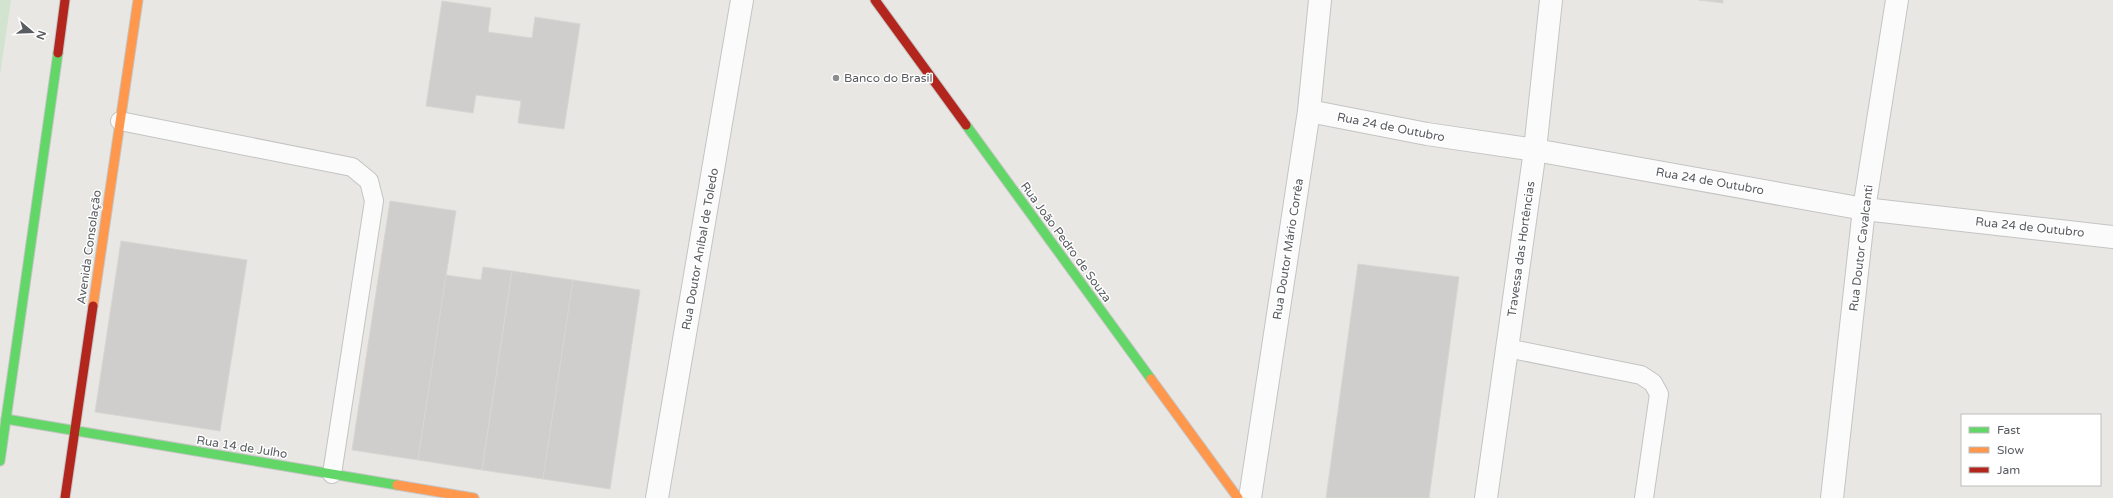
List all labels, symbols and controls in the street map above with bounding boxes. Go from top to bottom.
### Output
north arrow [12,12,52,52]
text: N [33,29,49,41]
place label: Banco do Brasil [844,71,932,85]
marker: Banco do Brasil [831,73,841,83]
street label: Rua 24 de Outubro [1336,110,1446,144]
street label: Rua 24 de Outubro [1655,165,1765,197]
street label: Rua Doutor Aníbal de Toledo [679,167,721,331]
street label: Rua Doutor Mário Corrêa [1270,177,1306,321]
street label: Rua João Pedro de Souza [1018,179,1114,305]
street label: Travessa das Hortências [1505,180,1537,318]
street label: Rua Doutor Cavalcanti [1846,184,1876,312]
street label: Avenida Consolação [74,189,104,305]
street label: Rua 24 de Outubro [1975,214,2085,240]
legend [1961,414,2101,486]
text: Fast [1997,423,2021,437]
street label: Rua 14 de Julho [196,433,288,461]
text: Slow [1997,443,2024,457]
text: Jam [1997,463,2020,477]

